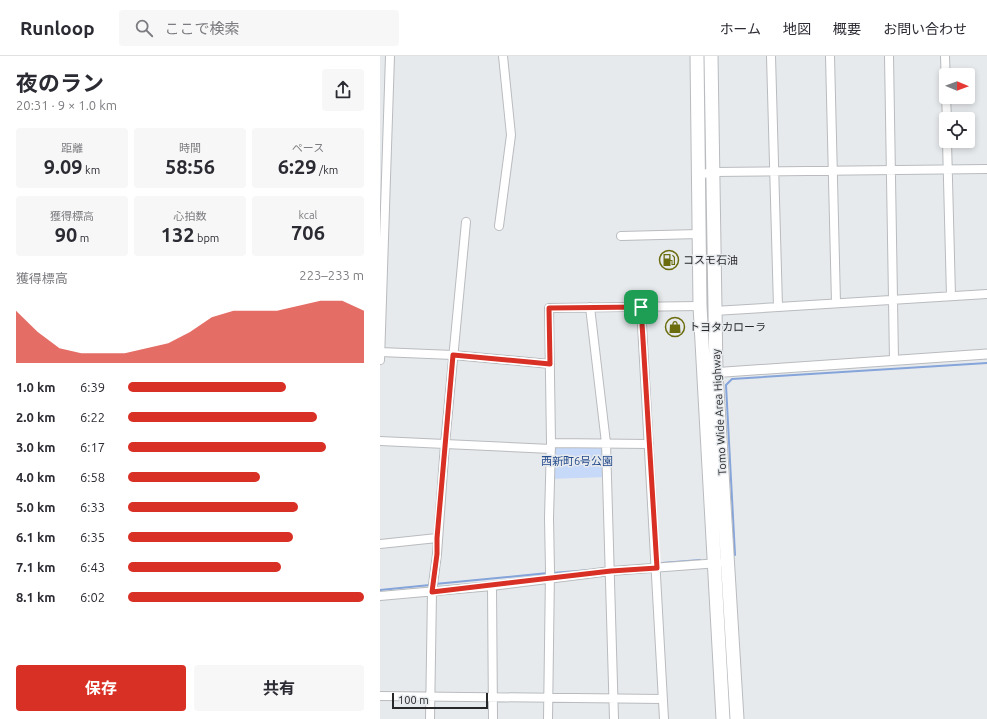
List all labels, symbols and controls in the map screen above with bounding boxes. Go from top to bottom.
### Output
search box [119,10,399,46]
text: Runloop [20,17,95,39]
icon: search [133,17,155,39]
text: ここで検索 [165,20,240,37]
text: ホーム [719,21,761,37]
text: 地図 [783,21,811,37]
text: 概要 [833,21,861,37]
text: お問い合わせ [883,21,967,37]
north arrow [939,68,975,104]
map controls [939,68,975,148]
button: share [322,69,364,111]
text: 夜のラン [16,70,104,95]
text: 20:31 · 9 × 1.0 km [16,98,117,112]
button: locate [939,112,975,148]
text: 距離 [61,142,83,154]
text: 時間 [179,142,201,154]
text: ペース [292,142,324,154]
text: 9.09 [44,155,83,178]
text: 58:56 [165,155,215,178]
text: 6:29 [278,155,317,178]
text: km [83,164,100,176]
text: /km [317,164,338,176]
text: kcal [299,209,318,221]
text: 獲得標高 [50,210,94,222]
text: 心拍数 [174,210,207,222]
text: 706 [291,221,325,244]
text: 90 [55,223,77,246]
text: 132 [161,223,194,246]
text: m [77,232,89,244]
text: bpm [194,232,219,244]
fuel station icon: コスモ石油 [658,249,680,271]
place label: コスモ石油 [683,254,738,266]
text: 223–233 m [299,268,364,282]
text: 獲得標高 [16,271,68,285]
pin [624,290,658,324]
icon: arrive [630,296,652,318]
shop icon: トヨタカローラ [664,316,686,338]
place label: トヨタカローラ [689,321,766,333]
street label: Tomo Wide Area Highway [710,348,728,475]
text: 1.0 km [16,380,55,394]
text: 6:39 [80,380,105,394]
text: 2.0 km [16,410,55,424]
text: 6:22 [80,410,105,424]
text: 3.0 km [16,440,55,454]
text: 6:17 [80,440,105,454]
park label: 西新町6号公園 [541,455,613,467]
text: 4.0 km [16,470,55,484]
text: 6:58 [80,470,105,484]
text: 5.0 km [16,500,55,514]
text: 6:33 [80,500,105,514]
text: 6.1 km [16,530,55,544]
text: 6:35 [80,530,105,544]
text: 7.1 km [16,560,55,574]
text: 6:43 [80,560,105,574]
text: 8.1 km [16,590,55,604]
text: 6:02 [80,590,105,604]
button: 保存 [16,665,186,711]
button: 共有 [194,665,364,711]
scale bar [392,691,488,710]
text: 100 m [398,694,429,706]

